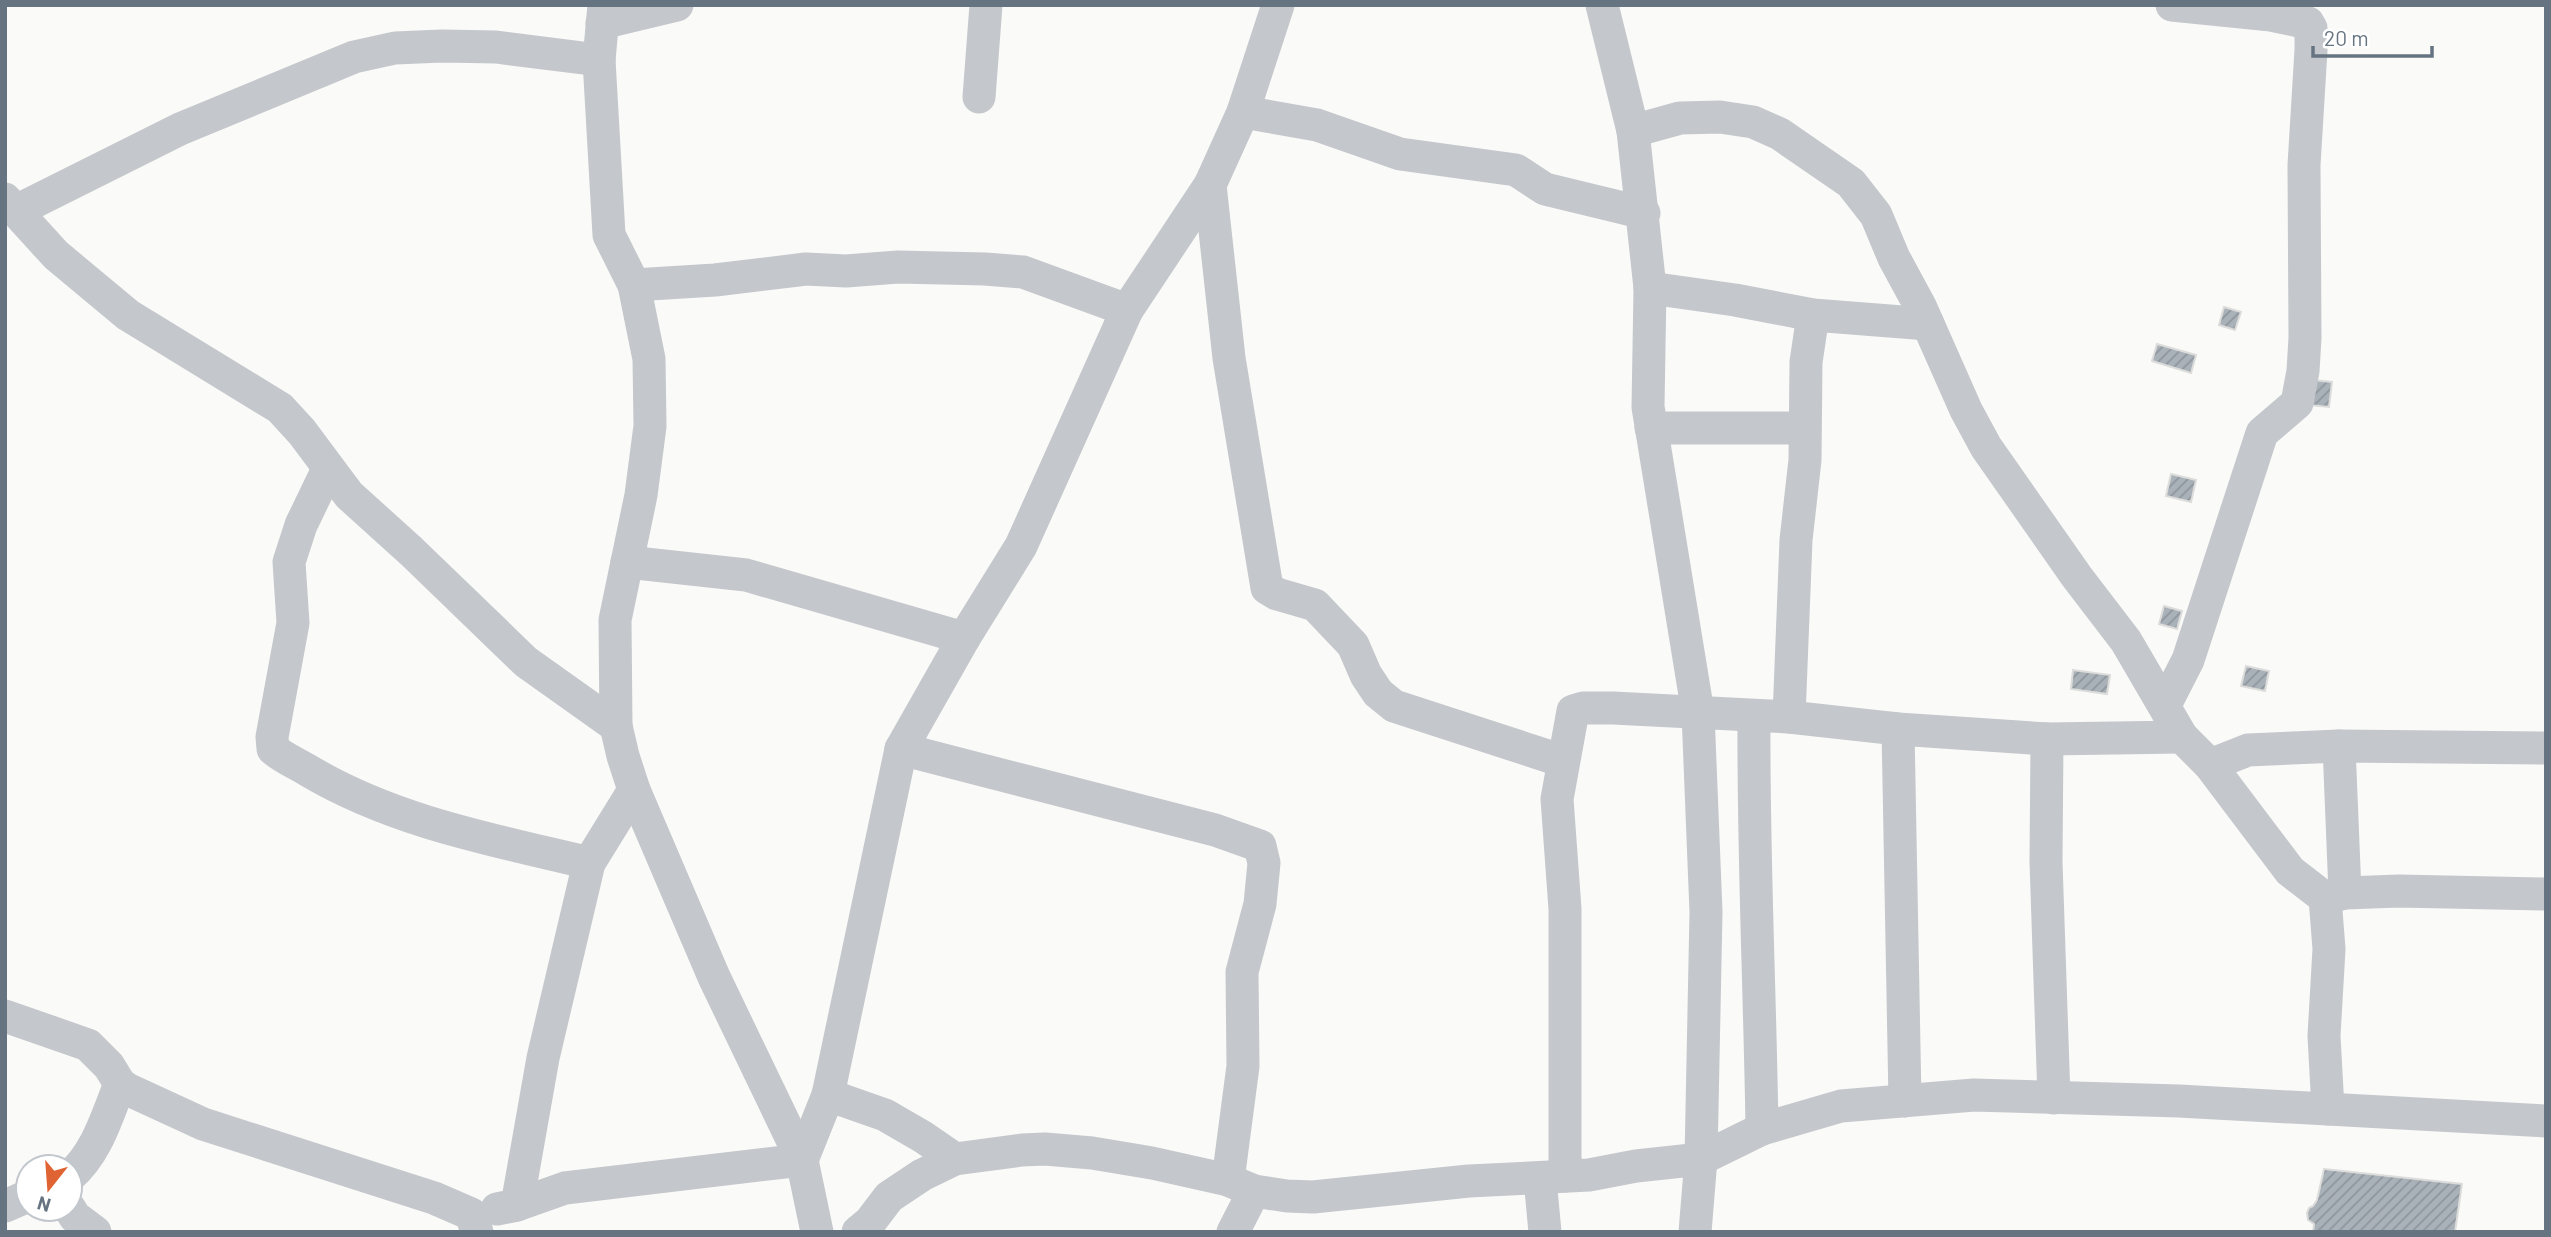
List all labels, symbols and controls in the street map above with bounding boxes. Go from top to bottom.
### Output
scale bar [2313,14,2432,58]
text: 20 m [2324,25,2369,50]
north arrow [14,1153,84,1223]
text: N [34,1192,53,1218]

